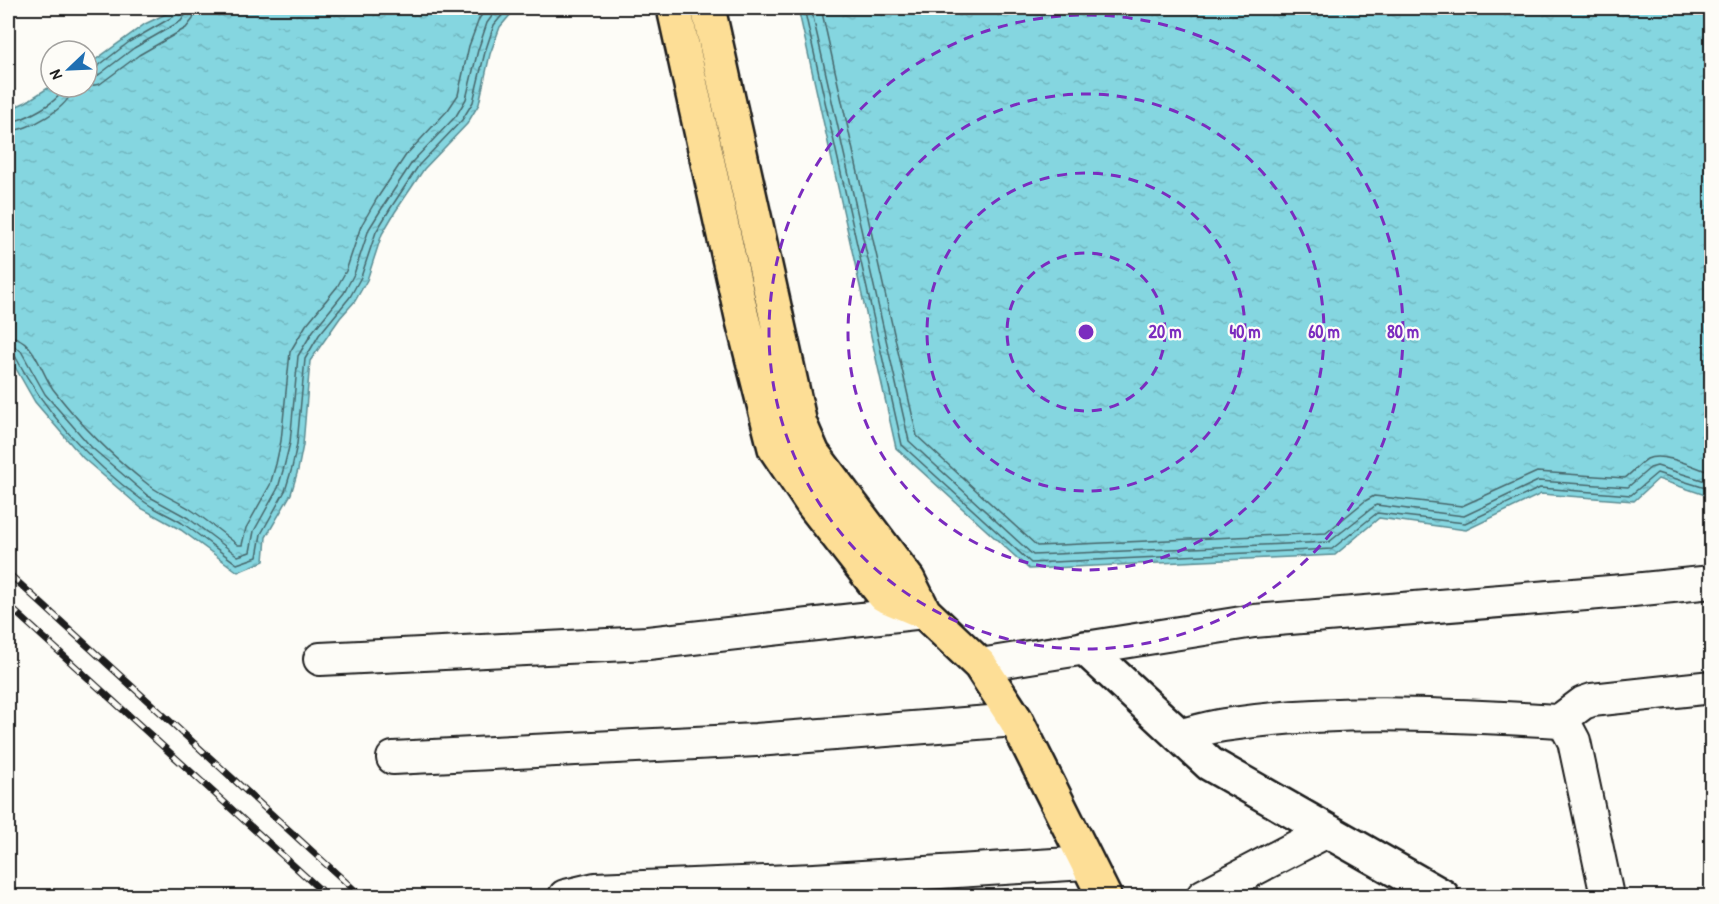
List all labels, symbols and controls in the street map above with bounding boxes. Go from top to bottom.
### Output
north arrow [39,39,99,99]
text: N [43,66,67,83]
text: 20 m [1149,319,1181,344]
text: 40 m [1229,319,1261,344]
text: 60 m [1308,319,1340,344]
text: 80 m [1387,319,1419,344]
centre of rings [1076,322,1096,342]

